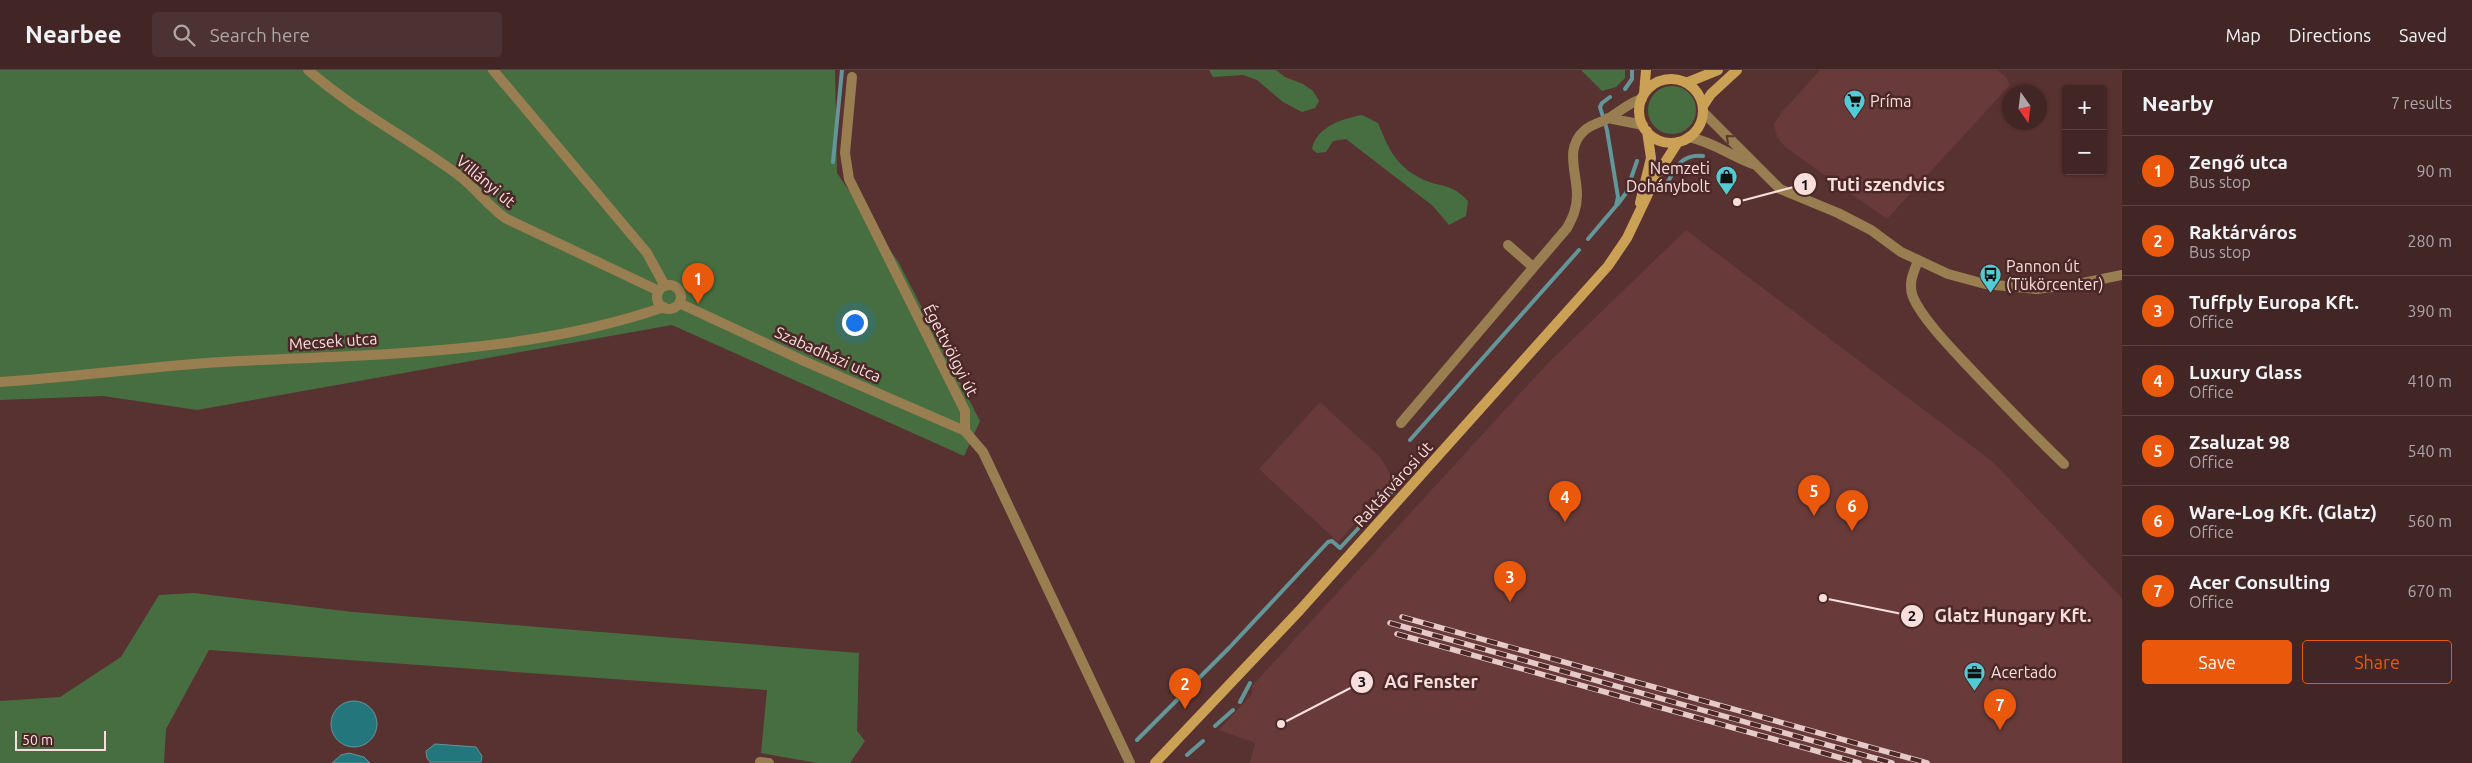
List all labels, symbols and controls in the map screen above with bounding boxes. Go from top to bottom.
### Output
search box [152,12,502,57]
text: Nearbee [25,21,122,48]
icon: search [170,21,198,49]
text: Search here [210,24,310,46]
text: Map [2225,25,2261,45]
text: Directions [2289,25,2371,45]
text: Saved [2399,25,2447,45]
north arrow [2002,85,2047,130]
map controls [2062,85,2107,175]
button: + [2062,85,2107,130]
supermarket icon: Príma [1842,89,1866,120]
text: Nearby [2142,91,2213,115]
place label: Príma [1870,92,1912,110]
text: 7 results [2391,94,2452,112]
button: − [2062,130,2107,175]
one-way arrow [1725,135,1734,144]
street label: Villányi út [453,151,519,211]
text: Zengő utca [2189,151,2288,173]
place label: Nemzeti Dohánybolt [1626,159,1711,195]
text: 1 [2153,162,2163,180]
text: 90 m [2416,162,2452,180]
shop icon: Nemzeti Dohánybolt [1714,165,1738,196]
callout: Tuti szendvics [1792,168,1955,201]
text: Bus stop [2189,173,2251,191]
text: Tuti szendvics [1827,174,1945,194]
text: 1 [1801,176,1809,193]
text: Raktárváros [2189,221,2297,243]
text: 2 [2153,232,2163,250]
text: 280 m [2407,232,2452,250]
text: Bus stop [2189,243,2251,261]
place label: Pannon út (Tükörcenter) [2006,257,2104,294]
pin: 1 [682,263,714,304]
bus stop icon: Pannon út (Tükörcenter) [1978,263,2002,294]
text: Tuffply Europa Kft. [2189,291,2359,313]
street label: Égettvölgyi út [920,300,984,400]
text: 3 [2153,302,2163,320]
text: 390 m [2407,302,2452,320]
your location [842,310,868,336]
text: Office [2189,313,2234,331]
street label: Szabadházi utca [772,323,884,385]
street label: Mecsek utca [288,329,378,353]
text: Luxury Glass [2189,361,2302,383]
text: 4 [2153,372,2163,390]
text: 410 m [2407,372,2452,390]
text: Office [2189,383,2234,401]
text: Zsaluzat 98 [2189,431,2290,453]
street label: Raktárvárosi út [1350,437,1436,530]
text: 5 [2153,442,2163,460]
text: 540 m [2407,442,2452,460]
text: Office [2189,453,2234,471]
pin: 5 [1798,475,1830,516]
pin: 4 [1549,481,1581,522]
pin: 6 [1836,490,1868,531]
text: Ware-Log Kft. (Glatz) [2189,501,2377,523]
text: 6 [2153,512,2163,530]
text: 560 m [2407,512,2452,530]
text: Office [2189,523,2234,541]
pin: 3 [1494,561,1526,602]
text: Acer Consulting [2189,571,2331,593]
text: 7 [2153,582,2163,600]
text: 670 m [2407,582,2452,600]
text: Office [2189,593,2234,611]
callout: Glatz Hungary Kft. [1899,599,2101,632]
text: Glatz Hungary Kft. [1935,605,2091,625]
text: 2 [1908,607,1916,624]
button: Save [2142,640,2292,684]
button: Share [2302,640,2452,684]
office icon: Acertado [1963,660,1987,691]
place label: Acertado [1991,663,2057,681]
callout: AG Fenster [1349,665,1488,698]
pin: 2 [1169,668,1201,709]
text: AG Fenster [1384,671,1478,691]
text: 3 [1358,673,1366,690]
pin: 7 [1984,689,2016,730]
scale bar [15,728,106,751]
text: 50 m [22,732,53,748]

